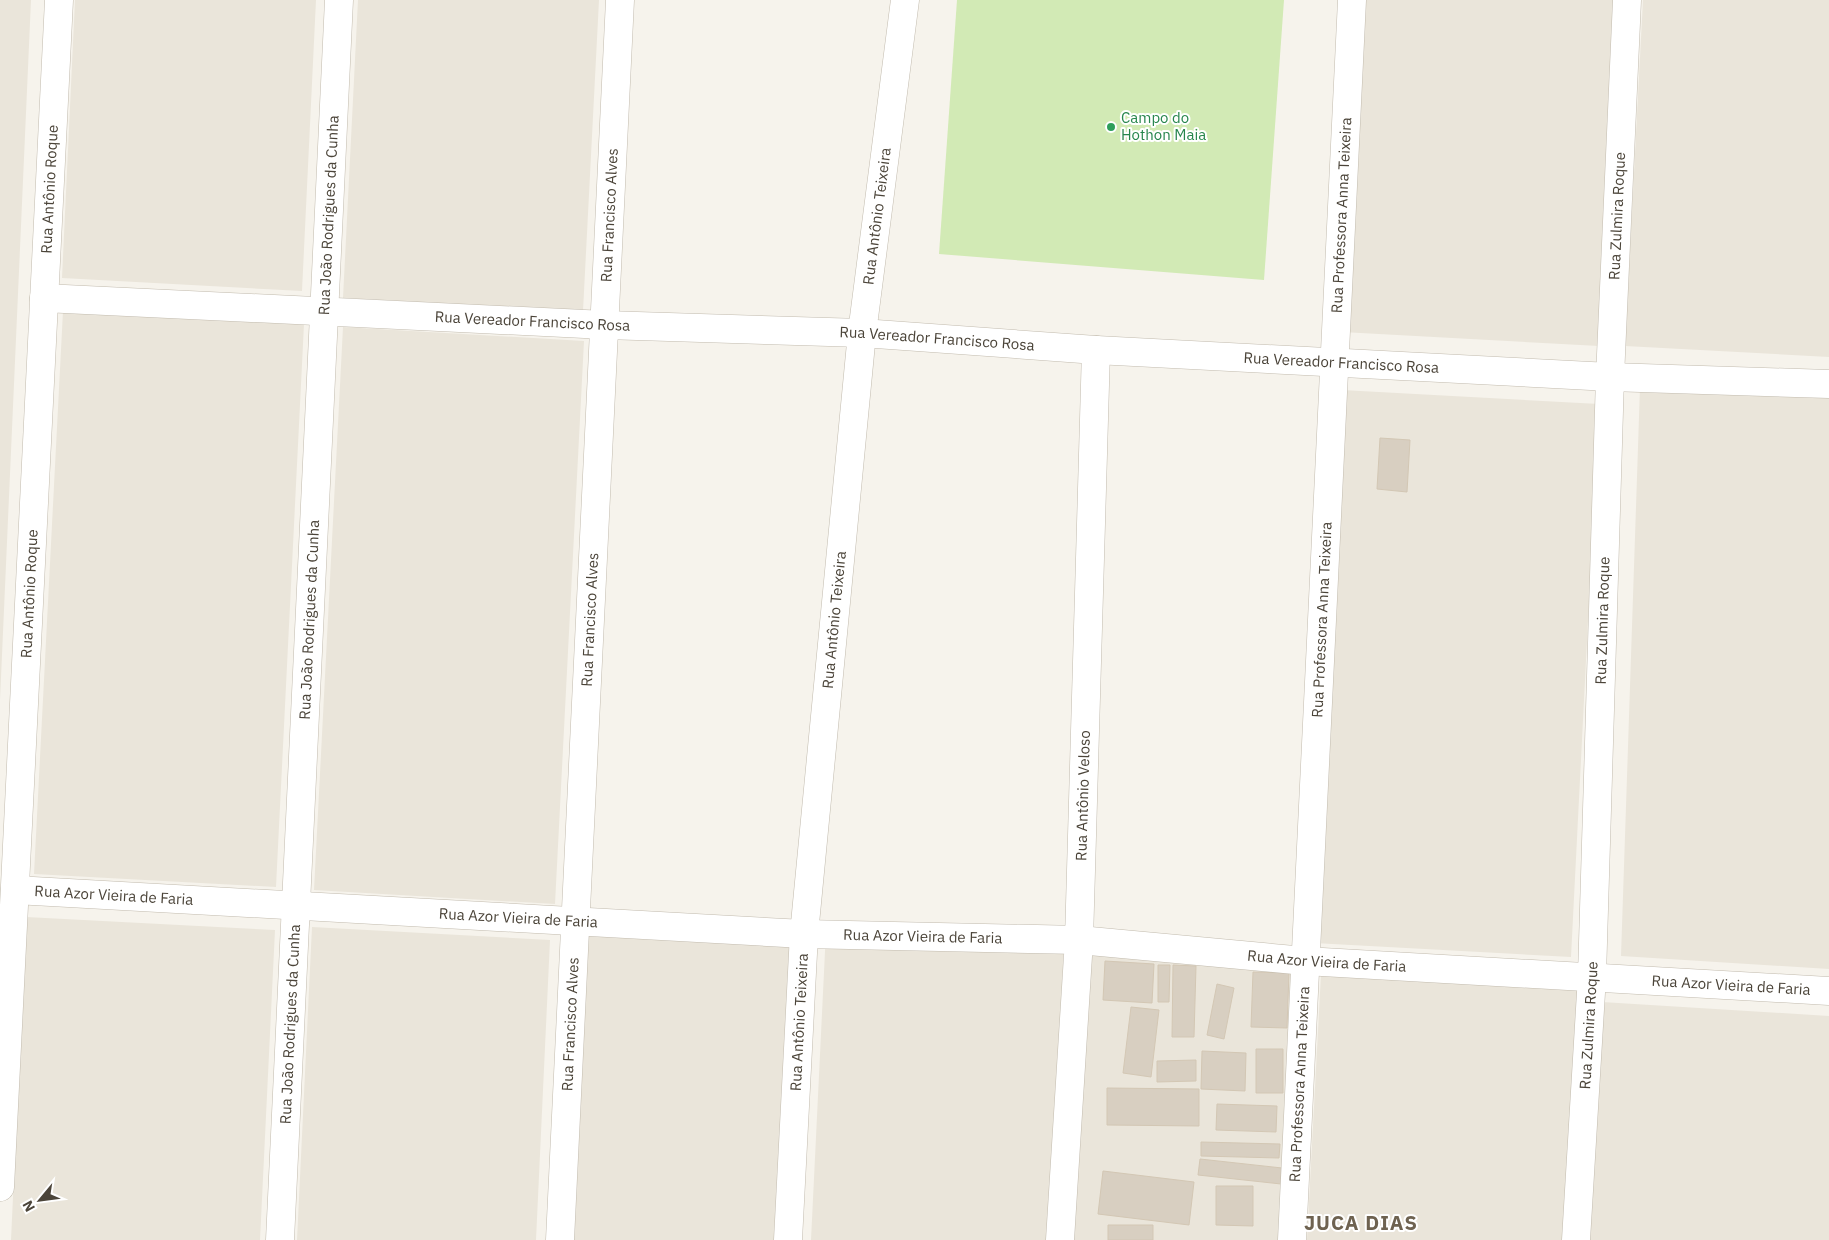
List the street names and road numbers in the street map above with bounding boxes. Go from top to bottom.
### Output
street label: Rua João Rodrigues da Cunha [314,115,343,316]
street label: Rua Professora Anna Teixeira [1327,117,1355,314]
street label: Rua Antônio Roque [36,124,62,254]
street label: Rua Antônio Teixeira [858,146,895,286]
street label: Rua Francisco Alves [596,148,622,283]
street label: Rua Zulmira Roque [1604,151,1629,280]
street label: Rua Vereador Francisco Rosa [434,307,631,335]
street label: Rua Vereador Francisco Rosa [839,322,1035,355]
street label: Rua Vereador Francisco Rosa [1243,348,1440,377]
street label: Rua João Rodrigues da Cunha [295,519,323,720]
street label: Rua Professora Anna Teixeira [1307,521,1336,718]
street label: Rua Antônio Roque [16,529,42,659]
street label: Rua Antônio Teixeira [818,550,850,690]
street label: Rua Francisco Alves [577,552,602,687]
street label: Rua Zulmira Roque [1591,556,1614,685]
street label: Rua Antônio Veloso [1071,730,1094,861]
street label: Rua Azor Vieira de Faria [34,881,194,909]
street label: Rua Azor Vieira de Faria [438,904,598,931]
street label: Rua João Rodrigues da Cunha [276,924,304,1125]
street label: Rua Azor Vieira de Faria [843,925,1003,947]
street label: Rua Azor Vieira de Faria [1247,946,1407,976]
street label: Rua Antônio Teixeira [786,953,812,1092]
street label: Rua Francisco Alves [557,957,583,1092]
street label: Rua Zulmira Roque [1575,961,1601,1090]
street label: Rua Azor Vieira de Faria [1651,971,1811,999]
street label: Rua Professora Anna Teixeira [1285,986,1313,1183]

